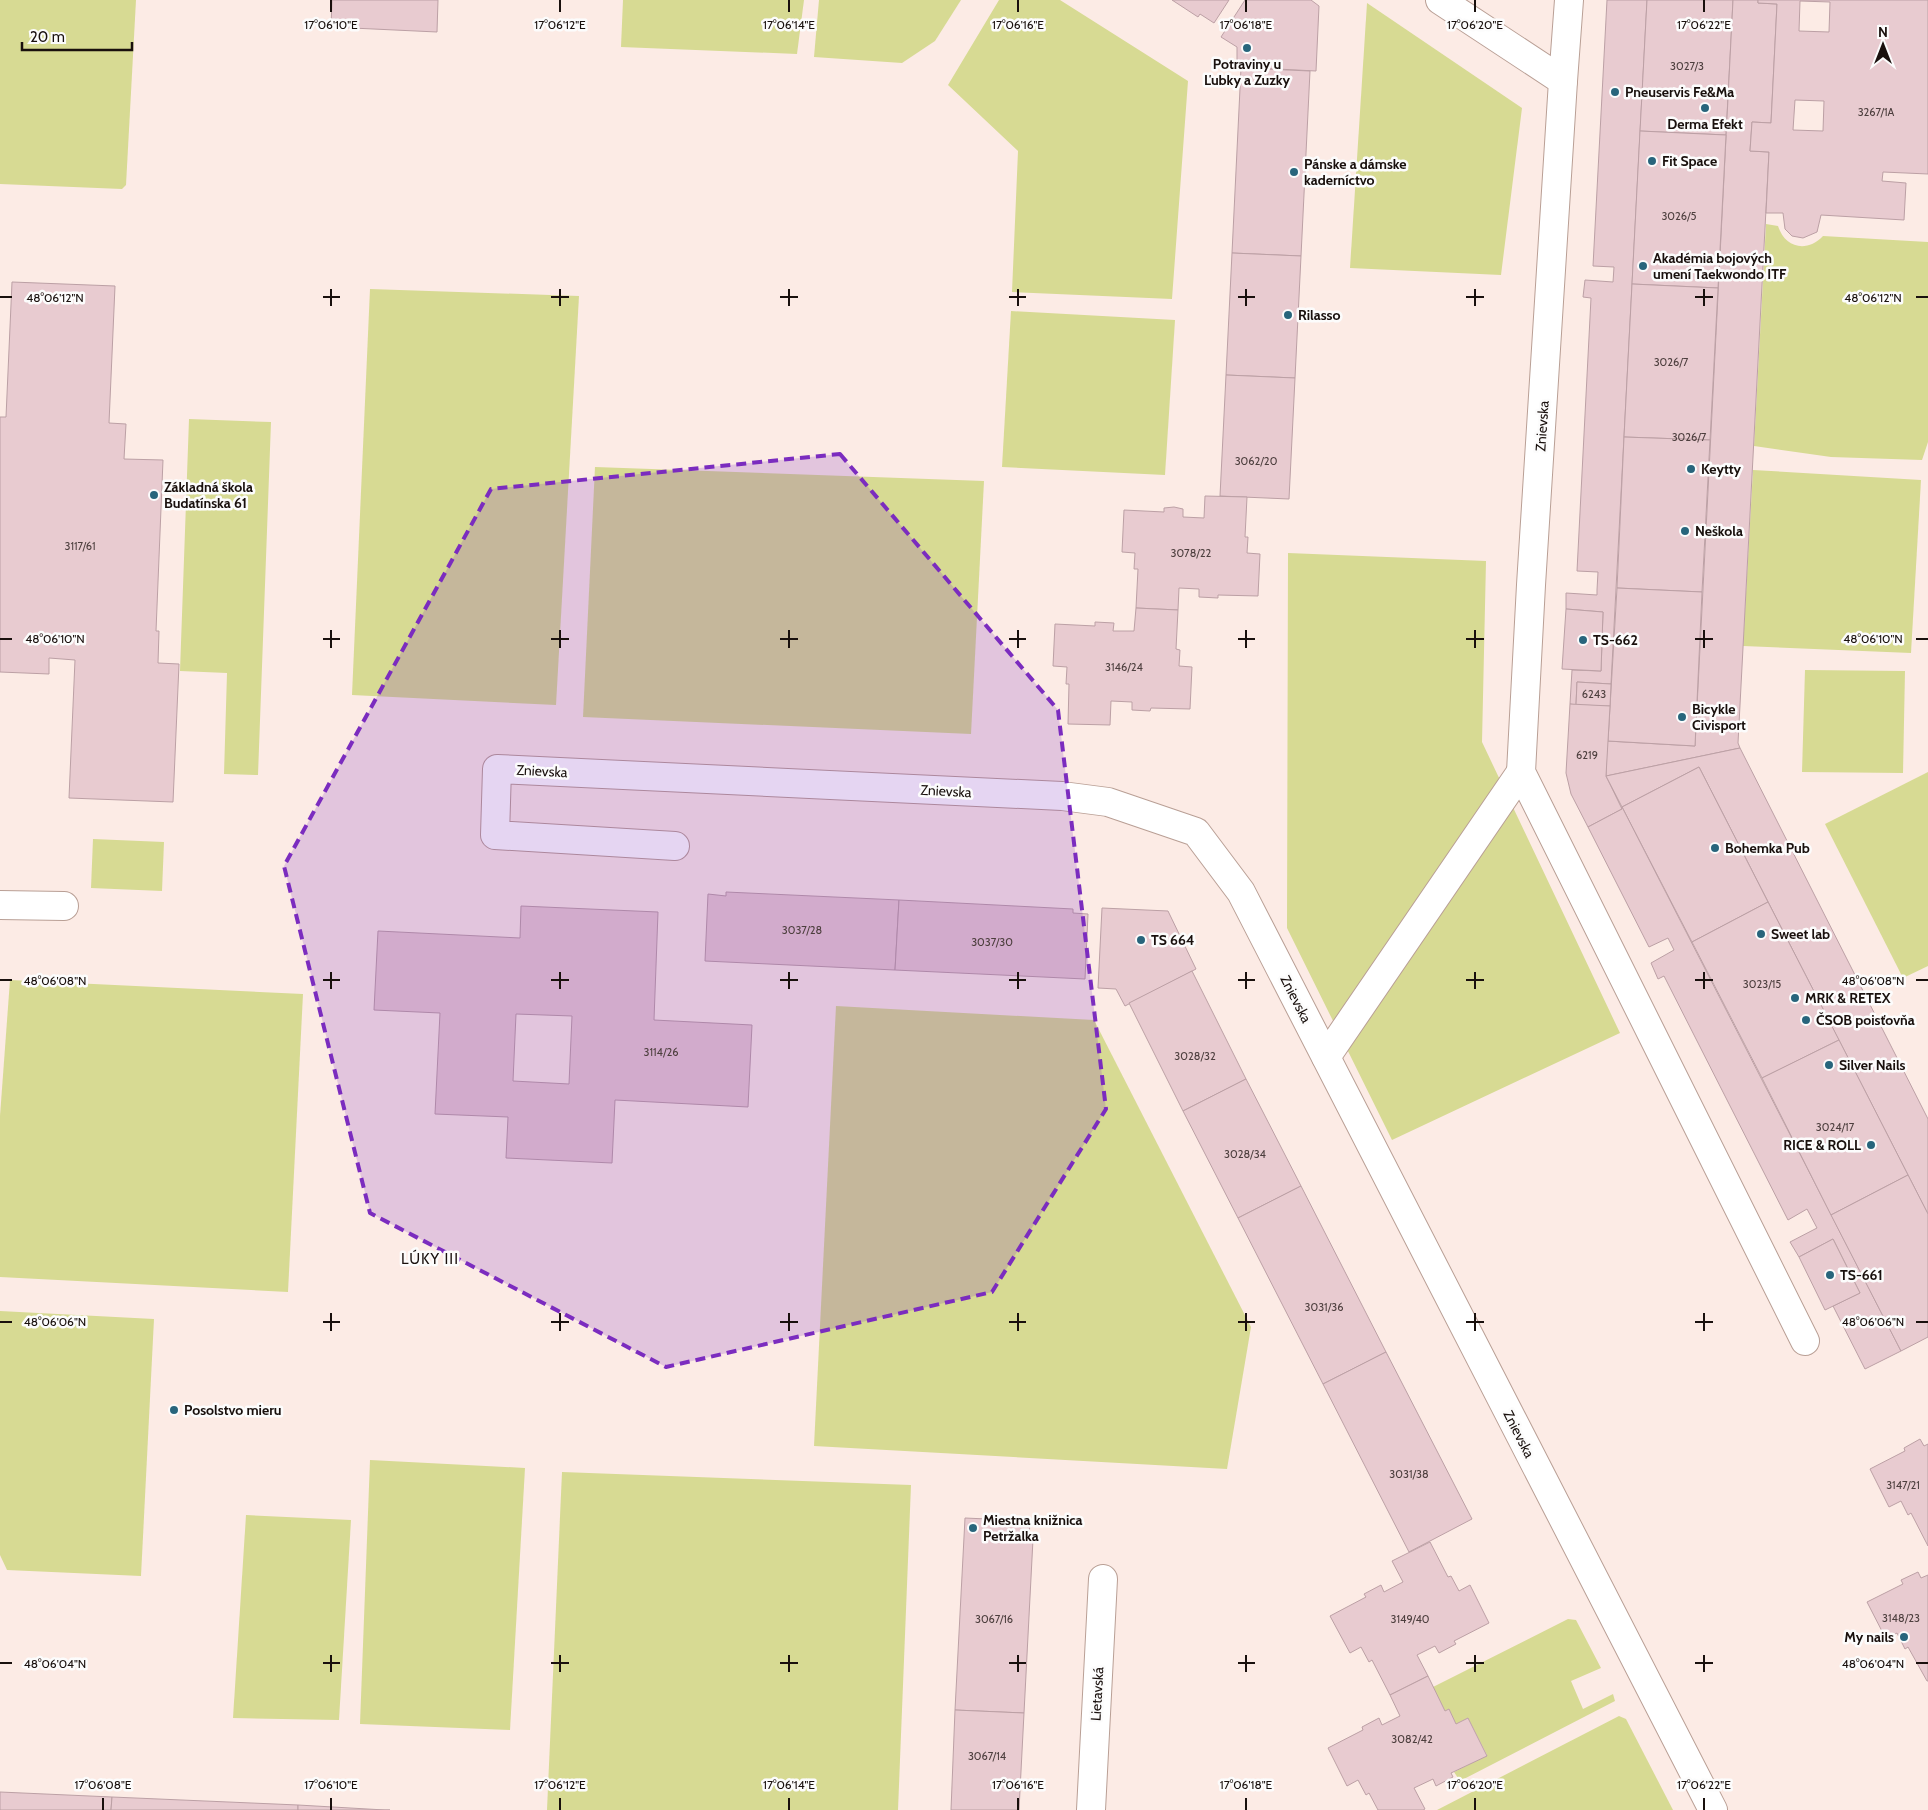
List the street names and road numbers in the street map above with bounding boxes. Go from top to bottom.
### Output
street label: Znievska [1531,400,1553,452]
street label: Znievska [516,761,568,781]
street label: Znievska [920,781,972,801]
street label: Znievska [1276,972,1316,1026]
street label: Znievska [1499,1407,1539,1461]
street label: Lietavská [1087,1666,1107,1721]

